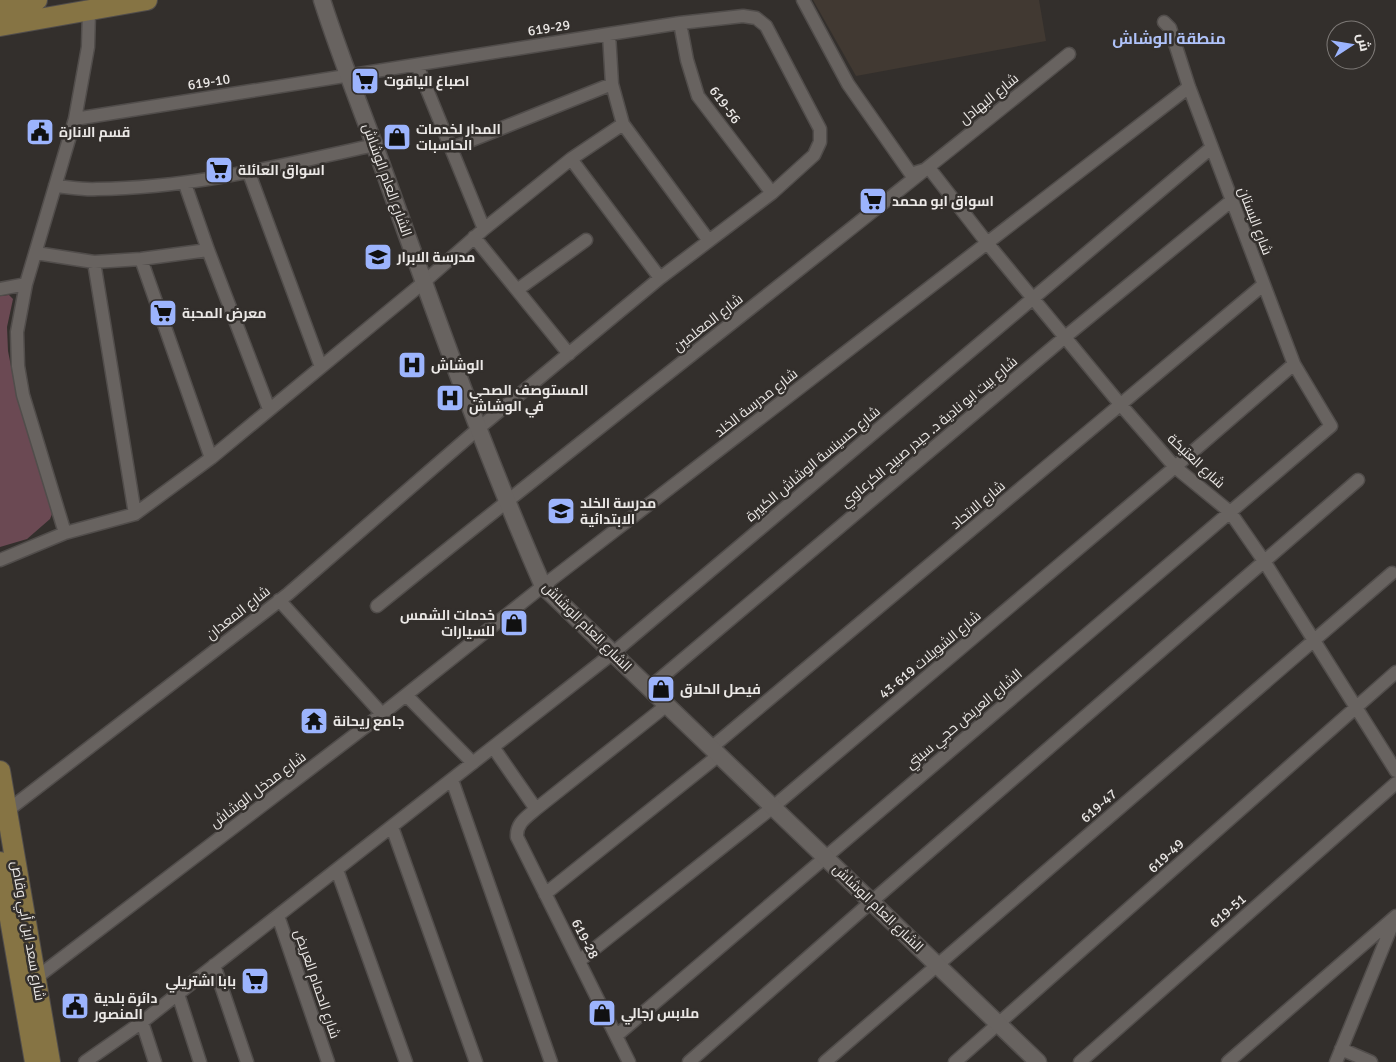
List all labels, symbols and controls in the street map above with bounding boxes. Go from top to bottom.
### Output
street label: 619-29 [527,16,571,40]
north arrow [1326,20,1376,70]
district label: منطقة الوشاش [1112,29,1226,49]
text: ش [1353,32,1373,53]
supermarket icon: اصباغ الياقوت [350,66,380,96]
street label: 619-10 [187,70,231,94]
street label: شارع البهادل [956,70,1022,128]
place label: اصباغ الياقوت [384,73,469,91]
street label: 619-56 [706,83,744,127]
public building icon: قسم الانارة [25,117,55,147]
street label: الشارع العام الوشاش [358,121,415,239]
place label: المدار لخدمات الحاسبات [416,121,501,154]
shop icon: المدار لخدمات الحاسبات [382,122,412,152]
place label: قسم الانارة [59,124,130,142]
supermarket icon: اسواق العائلة [204,155,234,185]
place label: اسواق العائلة [238,162,325,179]
street label: شارع البستان [1234,185,1276,257]
supermarket icon: اسواق ابو محمد [858,186,888,216]
place label: اسواق ابو محمد [892,193,994,210]
school or university icon: مدرسة الابرار [363,242,393,272]
place label: مدرسة الابرار [396,249,475,266]
street label: شارع المعلمين [670,290,746,356]
supermarket icon: معرض المحبة [148,298,178,328]
place label: معرض المحبة [182,305,267,322]
hospital icon: الوشاش [397,350,427,380]
street label: شارع بيت ابو نادية د. حيدر صبيح الكرعاوي [837,353,1023,513]
place label: الوشاش [431,357,484,374]
street label: شارع مدرسة الخلد [711,365,801,441]
place label: المستوصف الصحي في الوشاش [469,382,588,418]
hospital icon: المستوصف الصحي في الوشاش [435,383,465,413]
street label: شارع حسينسة الوشاش الكبيرة [742,403,884,525]
street label: شارع العتيکة [1164,430,1228,492]
street label: شارع الاتحاد [947,477,1009,533]
place label: مدرسة الخلد الابتدائية [580,495,656,528]
school or university icon: مدرسة الخلد الابتدائية [546,496,576,526]
street label: الشارع العام الوشاش [538,579,635,676]
street label: شارع المعدان [203,583,273,643]
place label: خدمات الشمس للسيارات [400,607,495,640]
street label: شارع الشويلات 619-43 [876,607,984,703]
shop icon: خدمات الشمس للسيارات [499,608,529,638]
street label: الشارع العريض حجي سبتي [902,665,1028,775]
shop icon: فيصل الحلاق [646,674,676,704]
place label: فيصل الحلاق [680,681,761,698]
temple icon: جامع ريحانة [299,706,329,736]
place label: جامع ريحانة [333,713,404,731]
street label: شارع مدخل الوشاش [207,748,309,832]
street label: 619-47 [1077,786,1121,826]
street label: 619-49 [1144,835,1188,877]
street label: شارع سعد ابن أبي وقاص [4,860,50,1003]
street label: الشارع العام الوشاش [829,861,927,956]
street label: 619-51 [1206,891,1250,931]
street label: 619-28 [568,916,602,962]
street label: شارع الحمام العريض [289,927,344,1041]
supermarket icon: بابا اشتريلي [240,966,270,996]
place label: بابا اشتريلي [165,973,236,993]
place label: دائرة بلدية المنصور [93,990,157,1023]
public building icon: دائرة بلدية المنصور [60,991,90,1021]
shop icon: ملابس رجالي [587,998,617,1028]
place label: ملابس رجالي [621,1005,699,1025]

